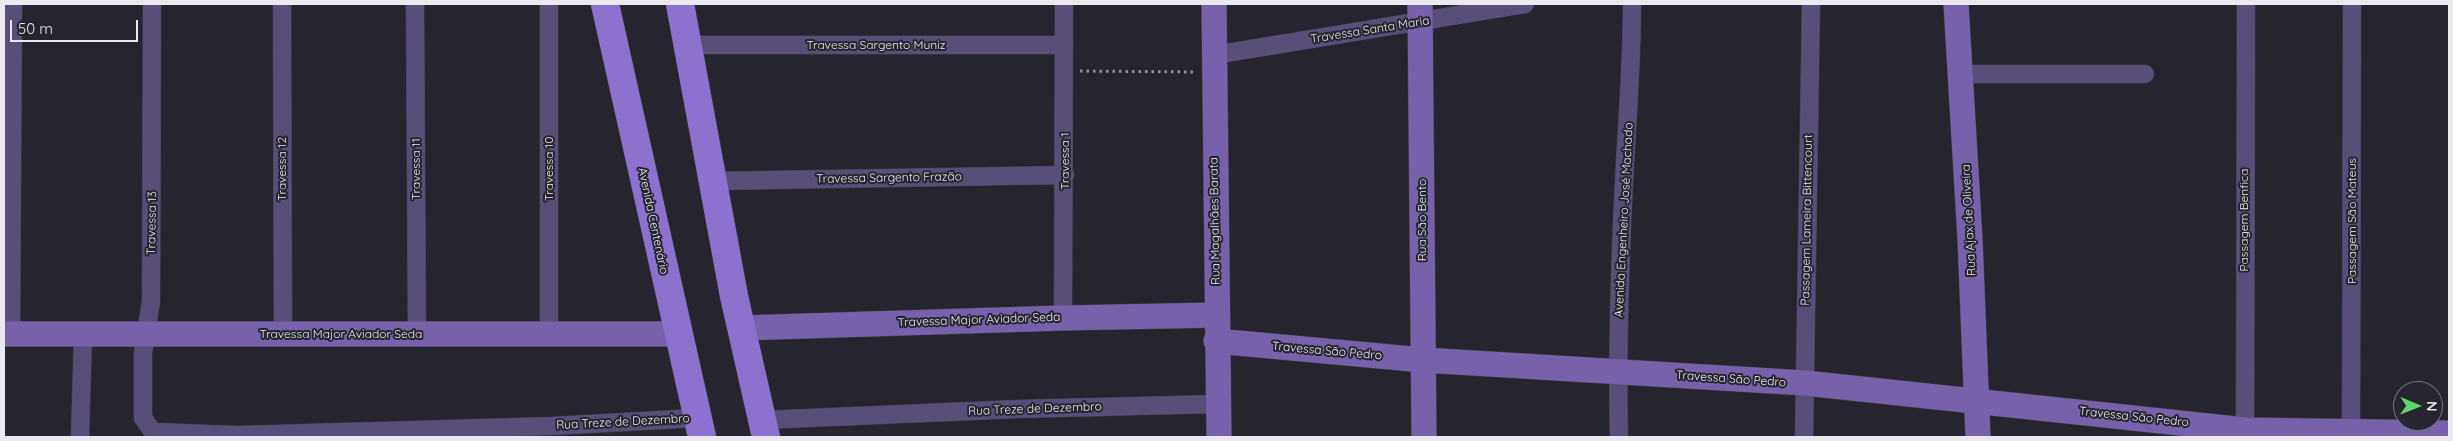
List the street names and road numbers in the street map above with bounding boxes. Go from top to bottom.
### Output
street label: Travessa Santa Maria [1309,13,1431,47]
street label: Travessa Sargento Muniz [806,38,946,52]
street label: Avenida Engenheiro José Machado [1612,122,1636,318]
street label: Travessa 1 [1058,132,1072,190]
street label: Passagem Lameira Bittencourt [1798,134,1816,306]
street label: Travessa 12 [275,137,289,201]
street label: Travessa 10 [542,137,556,201]
street label: Travessa 11 [409,138,423,200]
street label: Rua Magalhães Barata [1207,157,1223,285]
street label: Passagem São Mateus [2345,158,2359,284]
street label: Rua Ajax de Oliveira [1959,164,1979,276]
street label: Avenida Centenário [635,166,671,276]
street label: Passagem Benfica [2237,168,2251,272]
street label: Travessa Sargento Frazão [816,170,962,186]
street label: Rua São Bento [1415,179,1429,261]
street label: Travessa 13 [144,191,160,255]
street label: Travessa Major Aviador Seda [897,310,1061,330]
street label: Travessa Major Aviador Seda [260,327,422,341]
street label: Travessa São Pedro [1271,339,1383,363]
street label: Travessa São Pedro [1675,368,1787,390]
street label: Rua Treze de Dezembro [968,399,1102,419]
street label: Travessa São Pedro [2078,404,2190,430]
street label: Rua Treze de Dezembro [556,411,690,433]

